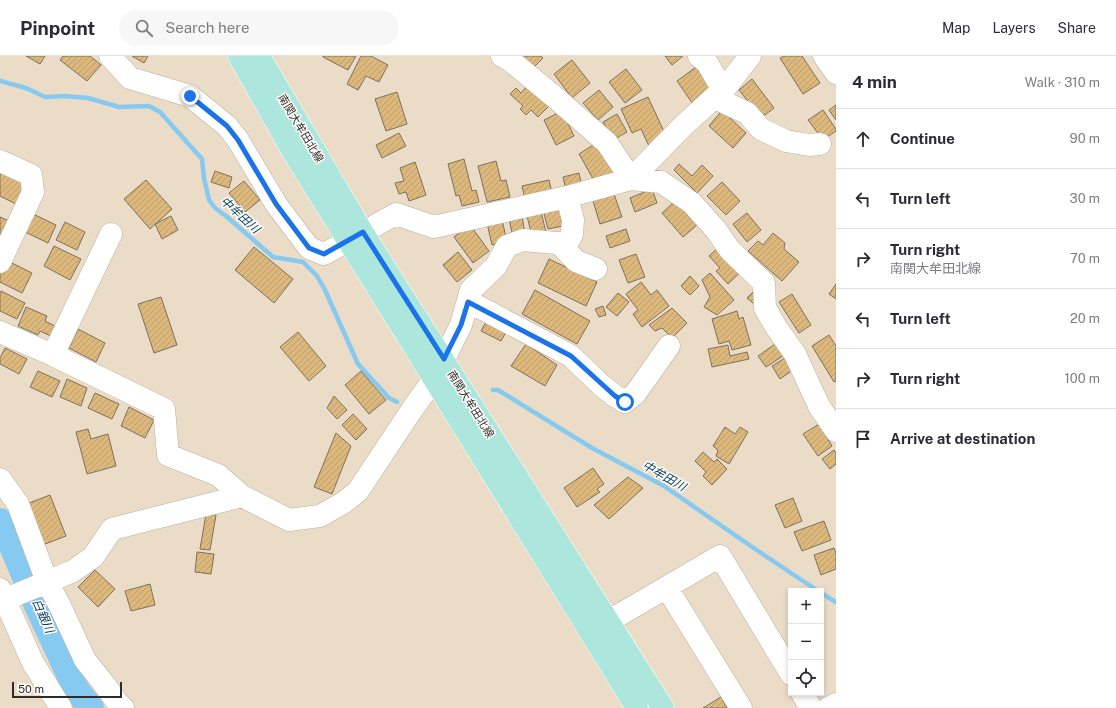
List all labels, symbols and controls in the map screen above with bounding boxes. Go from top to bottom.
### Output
search box [119,10,399,46]
text: Pinpoint [20,17,95,39]
icon: search [133,17,155,39]
text: Search here [165,19,249,36]
text: Map [942,20,970,36]
text: Layers [992,20,1036,36]
text: Share [1058,20,1096,36]
text: 4 min [852,72,897,92]
text: Walk · 310 m [1025,75,1100,90]
route end [181,87,199,105]
street label: 南関大牟田北線 [276,92,326,164]
icon: ahead [852,128,874,150]
text: Continue [890,130,955,147]
text: 90 m [1070,131,1100,146]
icon: left [852,188,874,210]
text: Turn left [890,190,951,207]
text: 30 m [1070,191,1100,206]
water label: 中牟田川 [217,194,264,238]
text: Turn right [890,241,960,258]
icon: right [852,248,874,270]
text: 70 m [1070,251,1100,266]
text: 南関大牟田北線 [890,261,981,276]
icon: left [852,308,874,330]
text: Turn left [890,310,951,327]
text: 20 m [1070,311,1100,326]
street label: 南関大牟田北線 [446,368,496,440]
icon: right [852,368,874,390]
text: Turn right [890,370,960,387]
text: 100 m [1064,371,1100,386]
route start [616,393,634,411]
icon: arrive [852,428,874,450]
text: Arrive at destination [890,430,1035,447]
water label: 中牟田川 [640,458,690,495]
map controls [788,588,824,696]
button: + [788,588,824,624]
water label: 白銀川 [29,597,58,637]
button: − [788,624,824,660]
button: locate [788,660,824,696]
scale bar [12,680,122,699]
text: 50 m [18,683,44,695]

